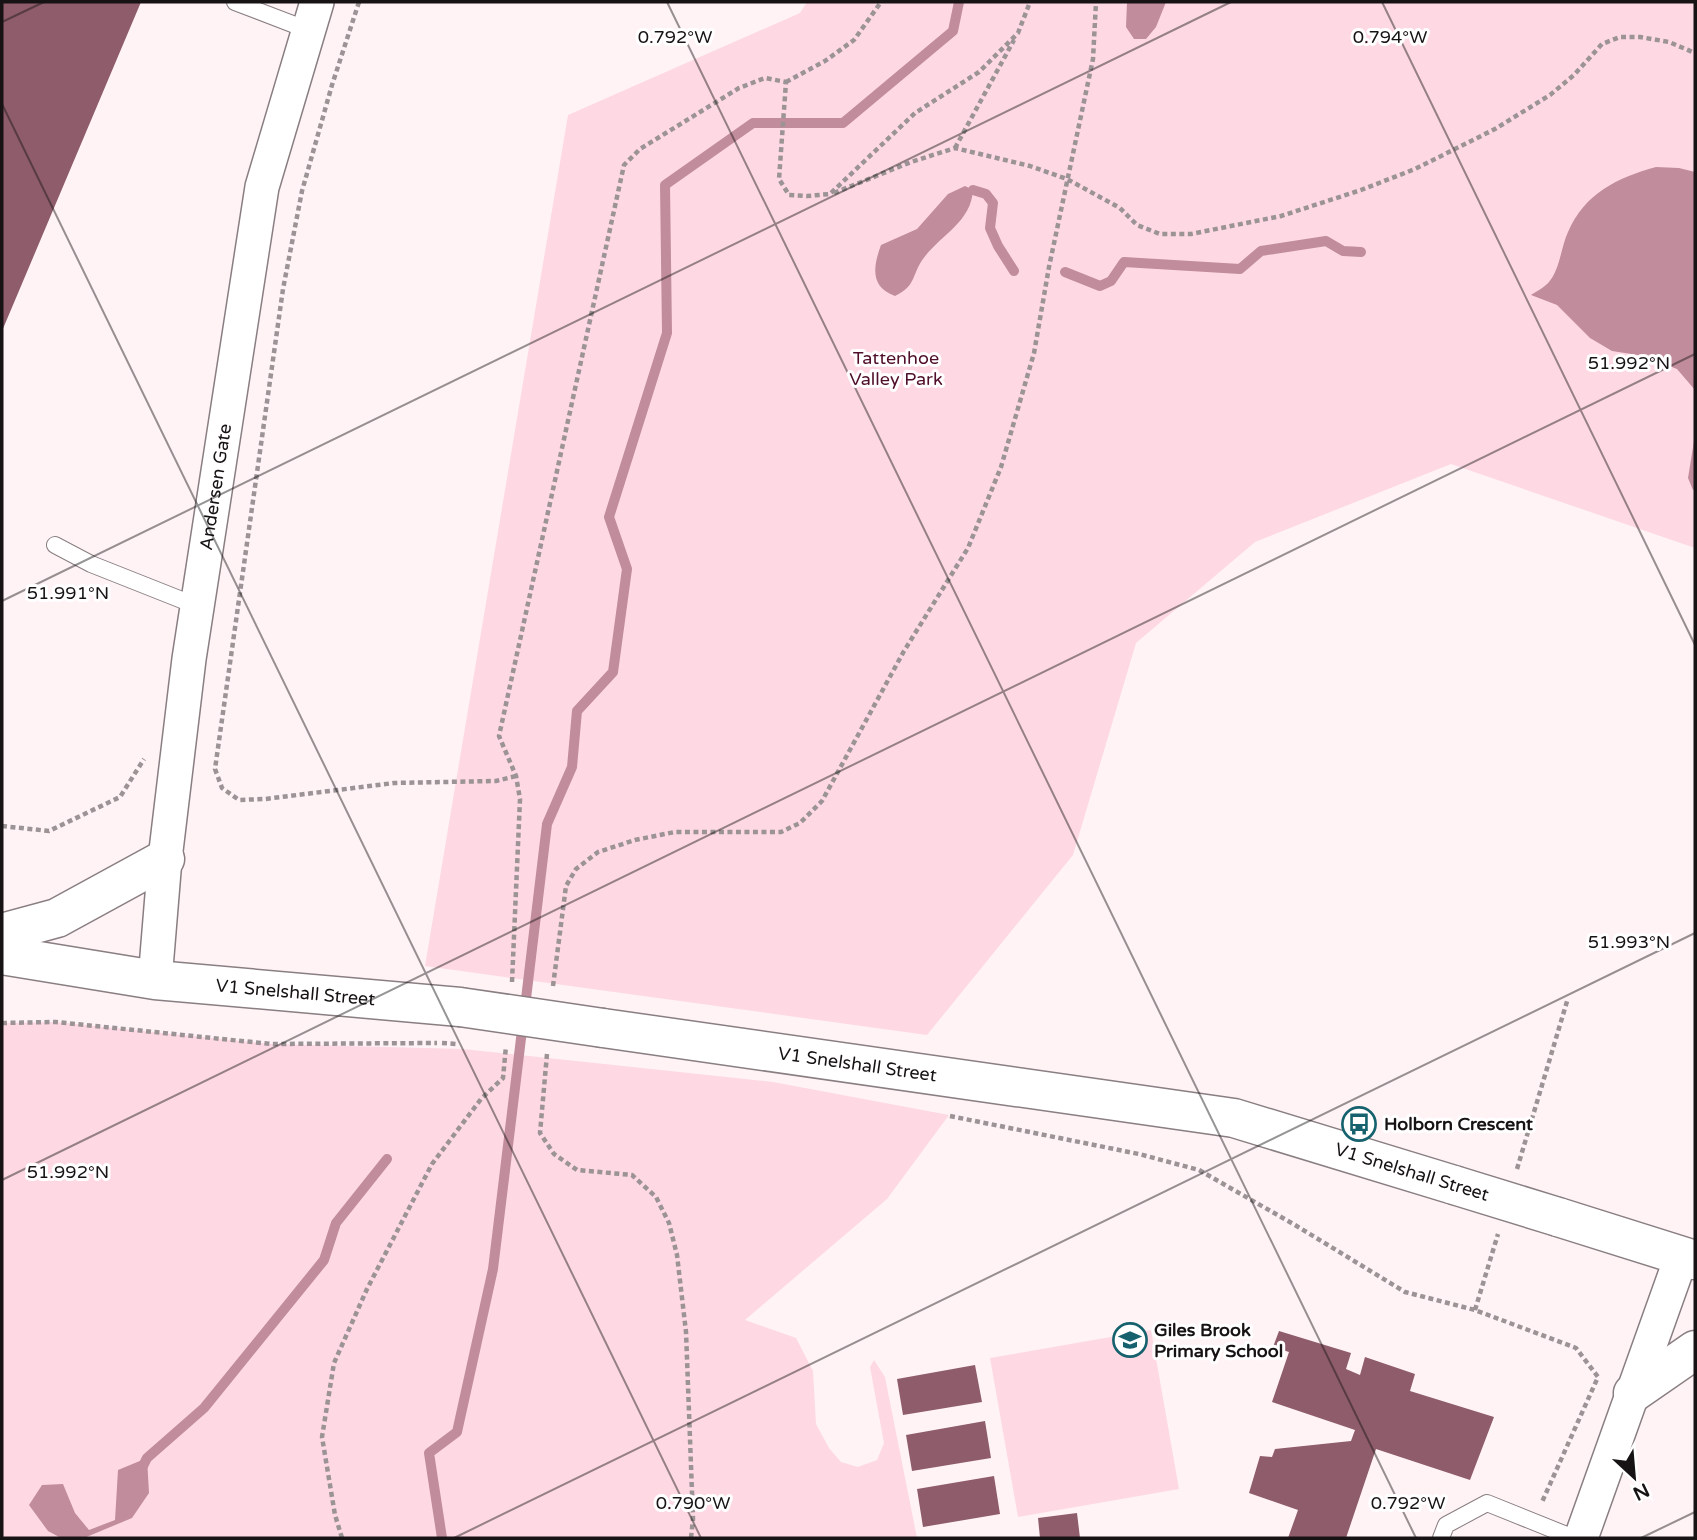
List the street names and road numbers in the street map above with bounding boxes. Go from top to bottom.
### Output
street label: Andersen Gate [195,422,236,552]
street label: V1 Snelshall Street [215,974,376,1010]
street label: V1 Snelshall Street [777,1042,938,1086]
street label: V1 Snelshall Street [1332,1138,1492,1206]

